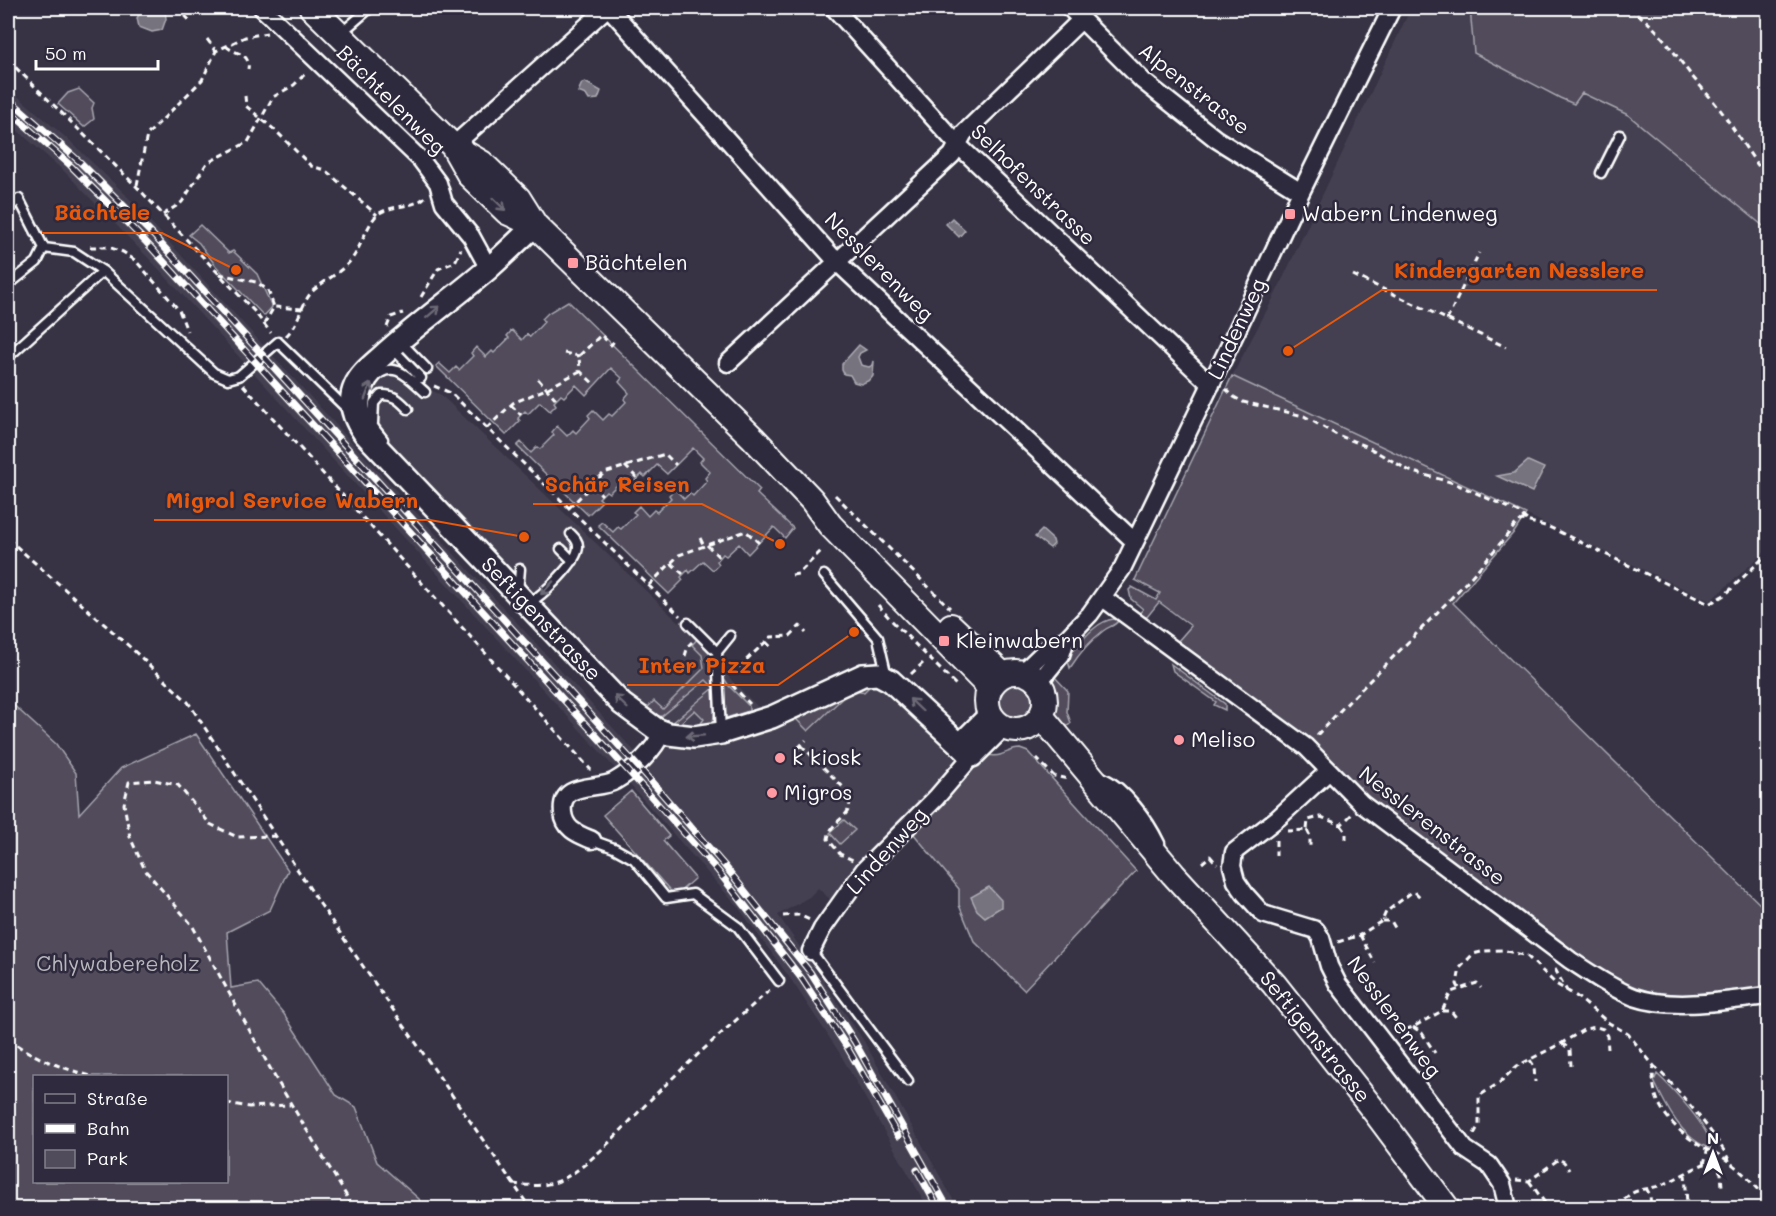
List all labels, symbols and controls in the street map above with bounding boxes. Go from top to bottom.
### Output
scale bar [36,33,158,71]
street label: Alpenstrasse [1134,36,1256,140]
street label: Bächtelenweg [332,39,452,159]
text: 50 m [45,41,87,65]
street label: Selhofenstrasse [966,117,1102,250]
callout: Bächtele [42,193,162,233]
text: Bächtele [54,197,150,226]
one-way arrow [492,197,507,212]
place label: Wabern Lindenweg [1302,199,1497,226]
street label: Nesslerenweg [820,206,940,326]
marker: Wabern Lindenweg [1283,207,1297,221]
place label: Bächtelen [585,248,687,275]
callout: Kindergarten Nesslere [1382,250,1657,290]
text: Kindergarten Nesslere [1394,255,1644,284]
marker: Bächtelen [566,256,580,270]
street label: Lindenweg [1200,273,1271,383]
one-way arrow [425,305,440,319]
one-way arrow [364,382,375,400]
callout: Schär Reisen [533,464,702,504]
text: Schär Reisen [544,469,690,498]
callout: Migrol Service Wabern [154,480,430,520]
text: Migrol Service Wabern [166,485,418,514]
street label: Seftigenstrasse [476,550,608,686]
one-way arrow [540,581,554,596]
place label: Kleinwabern [956,626,1083,653]
marker: Kleinwabern [937,634,951,648]
callout: Inter Pizza [627,645,778,685]
text: Inter Pizza [639,650,765,679]
one-way arrow [613,695,628,709]
one-way arrow [909,698,924,713]
place label: Meliso [1191,725,1255,752]
one-way arrow [685,731,705,742]
marker: Meliso [1172,733,1186,747]
place label: k kiosk [792,743,861,770]
marker: k kiosk [773,751,787,765]
street label: Nesslerenstrasse [1354,759,1512,891]
place label: Migros [784,778,853,805]
marker: Migros [765,786,779,800]
street label: Lindenweg [840,801,932,899]
park label: Chlywabereholz [36,949,200,976]
street label: Nesslerenweg [1342,950,1448,1082]
street label: Seftigenstrasse [1255,965,1378,1107]
legend [33,1075,228,1183]
text: Straße [87,1086,148,1110]
text: Bahn [87,1116,130,1140]
north arrow [1683,1123,1743,1183]
text: N [1707,1127,1719,1148]
text: Park [87,1146,128,1170]

